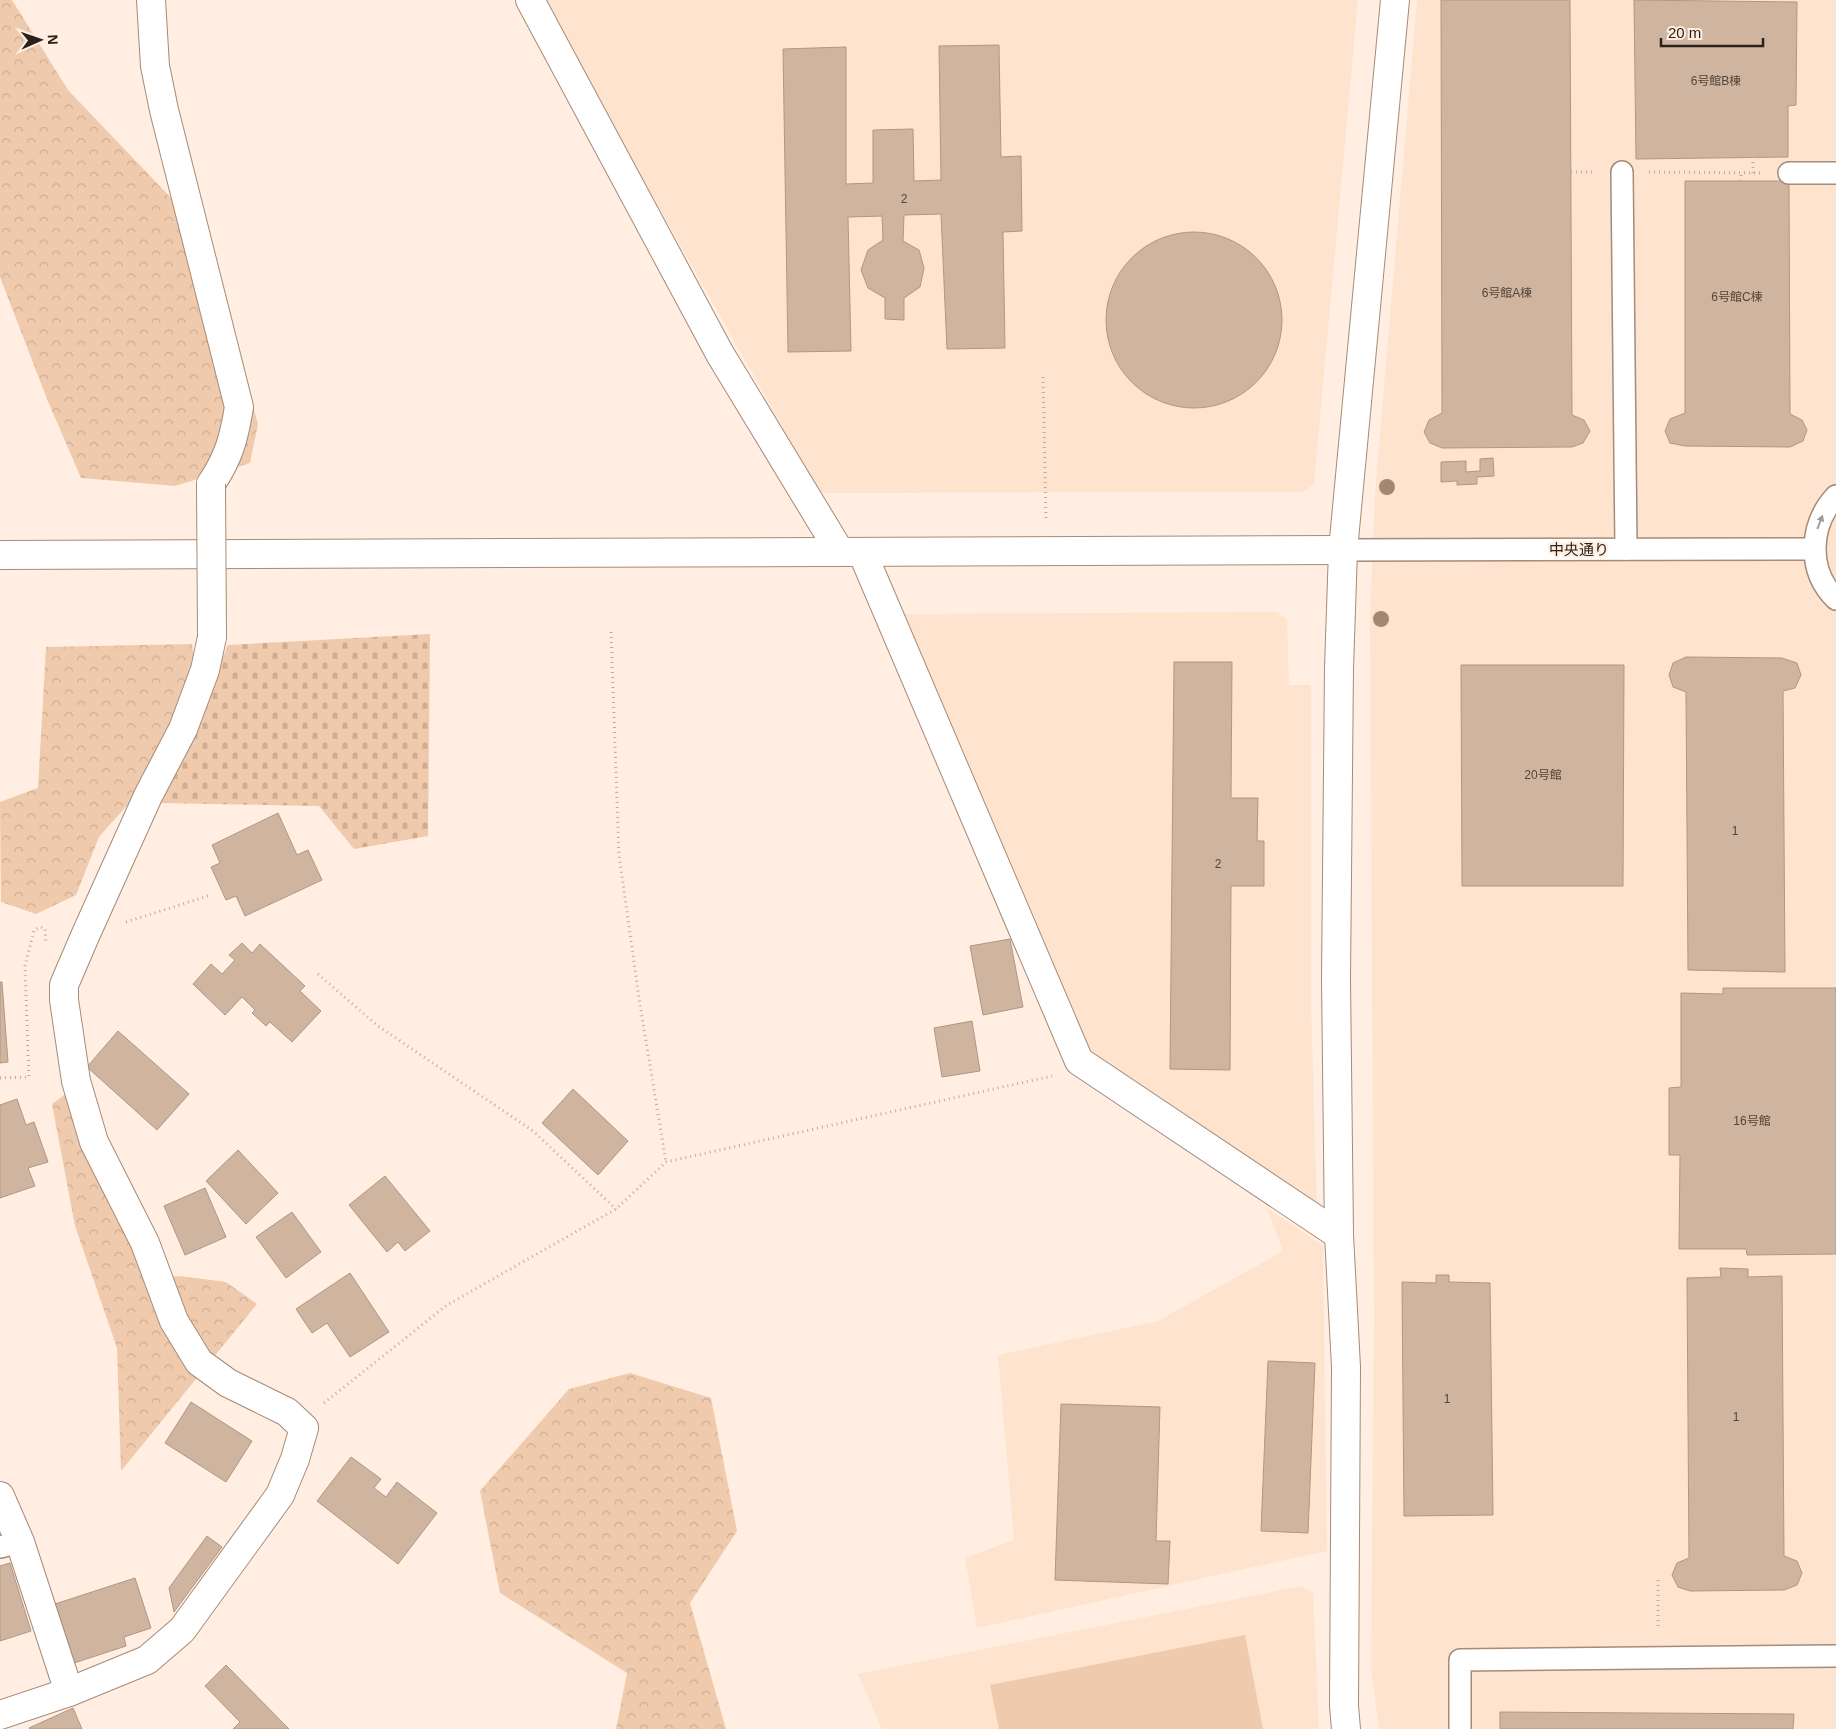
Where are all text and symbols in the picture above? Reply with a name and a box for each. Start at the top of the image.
north arrow [15,15,65,65]
scale bar [1661,15,1764,47]
text: 20 m [1668,24,1701,41]
text: N [45,34,61,45]
house number: 6号館B棟 [1691,74,1741,88]
house number: 2 [901,192,908,206]
house number: 6号館A棟 [1482,286,1532,300]
house number: 6号館C棟 [1711,290,1763,304]
one-way arrow [1816,514,1824,529]
street label: 中央通り [1549,541,1609,558]
house number: 20号館 [1524,768,1562,782]
house number: 1 [1732,824,1739,838]
house number: 2 [1215,857,1222,871]
house number: 16号館 [1733,1114,1771,1128]
house number: 1 [1444,1392,1451,1406]
house number: 1 [1733,1410,1740,1424]

